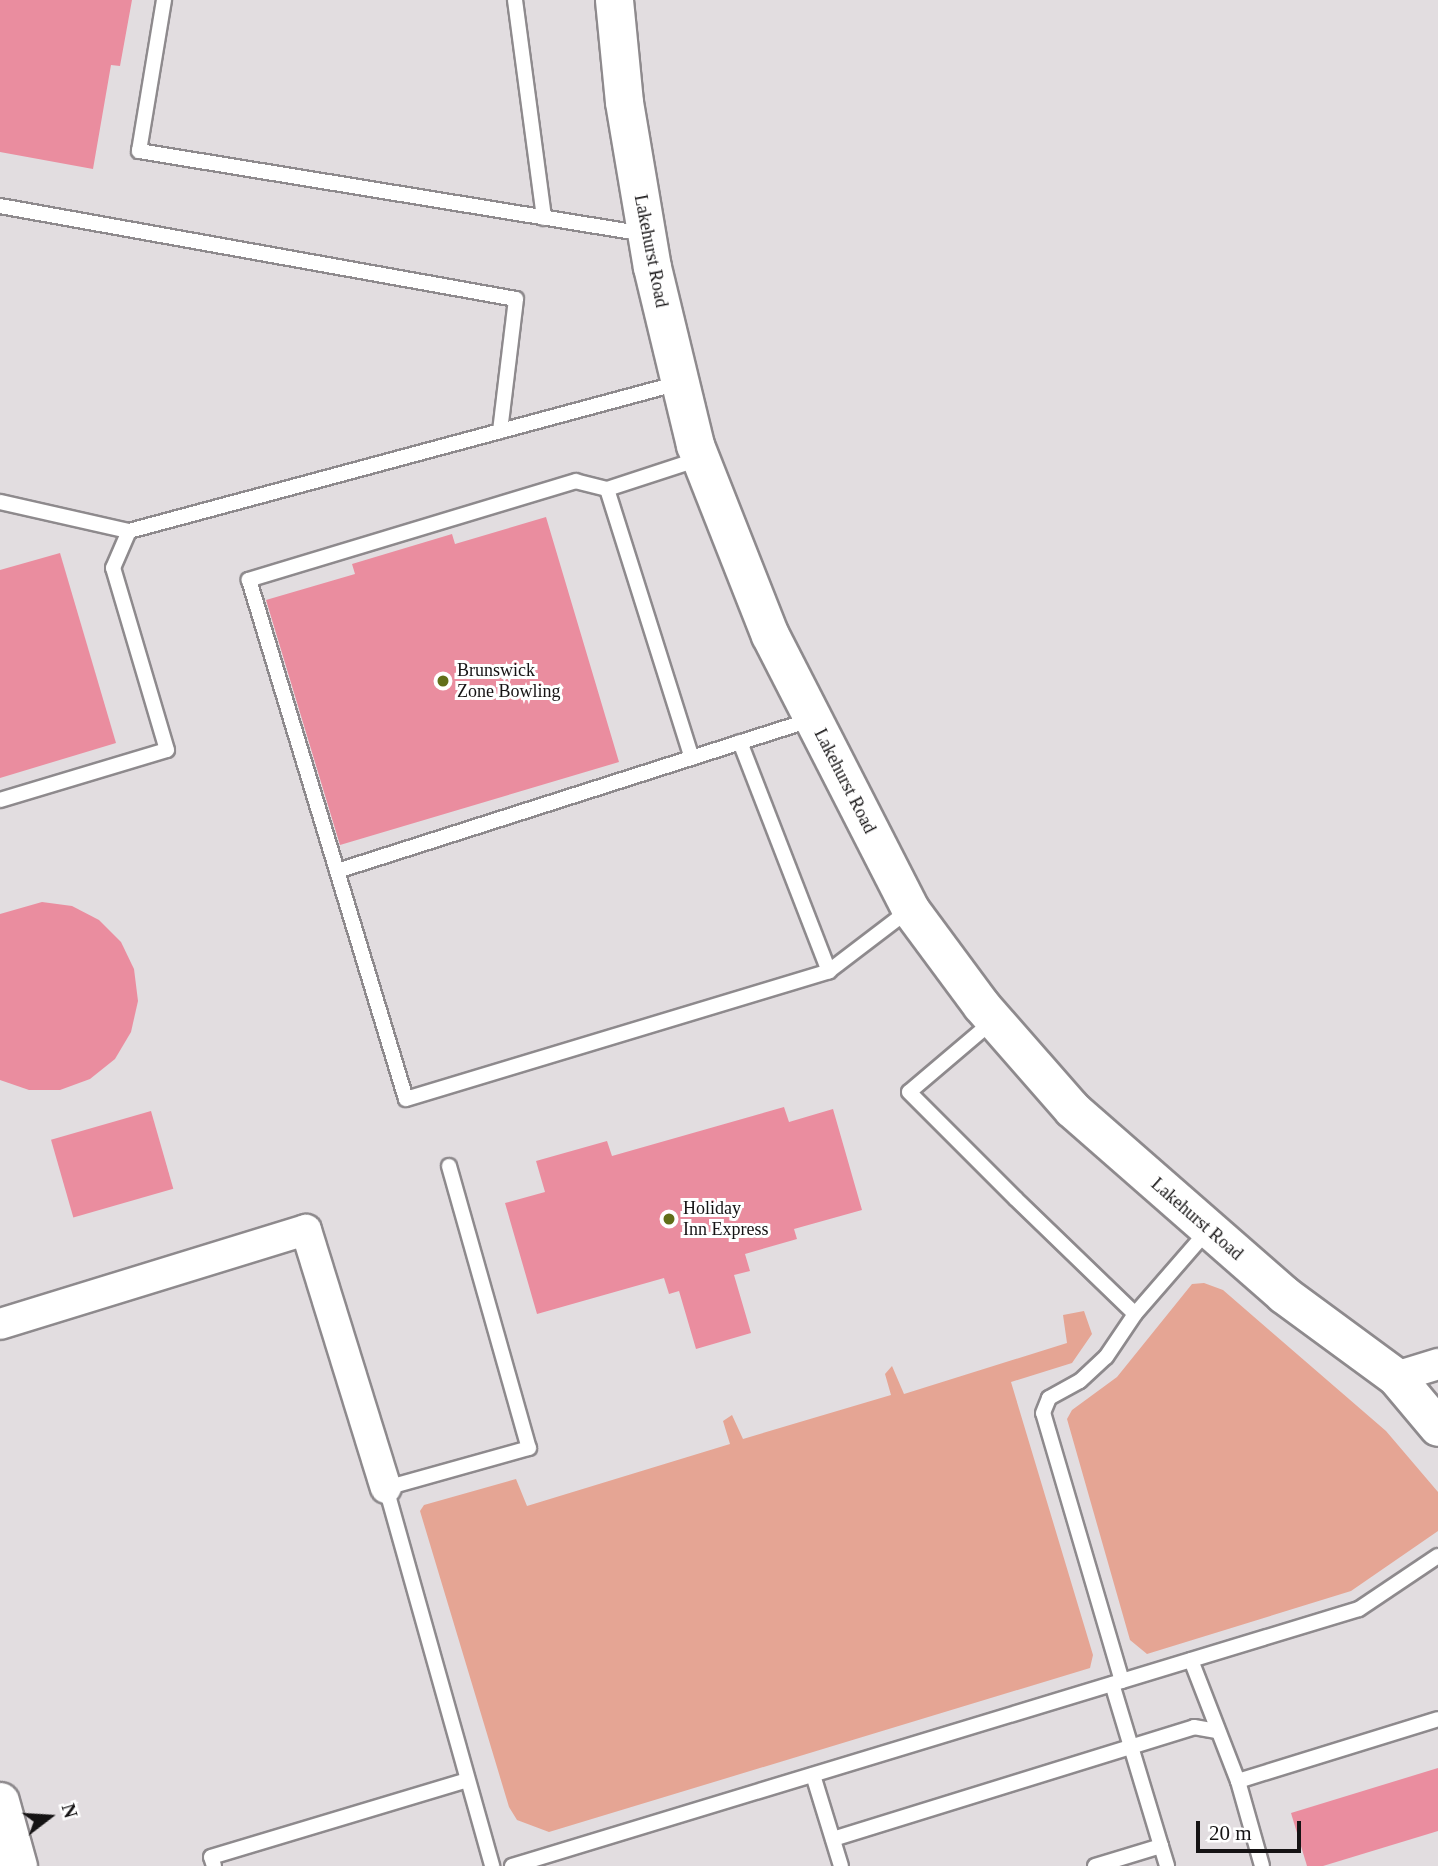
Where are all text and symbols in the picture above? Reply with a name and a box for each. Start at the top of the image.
street label: Lakehurst Road [629,193,673,309]
place label: Brunswick Zone Bowling [457,660,560,702]
marker: Brunswick Zone Bowling [435,673,451,689]
street label: Lakehurst Road [809,725,881,837]
street label: Lakehurst Road [1147,1173,1247,1265]
place label: Holiday Inn Express [683,1198,768,1240]
marker: Holiday Inn Express [661,1211,677,1227]
north arrow [14,1782,84,1852]
text: N [58,1801,82,1820]
scale bar [1200,1806,1305,1850]
text: 20 m [1209,1821,1252,1845]

